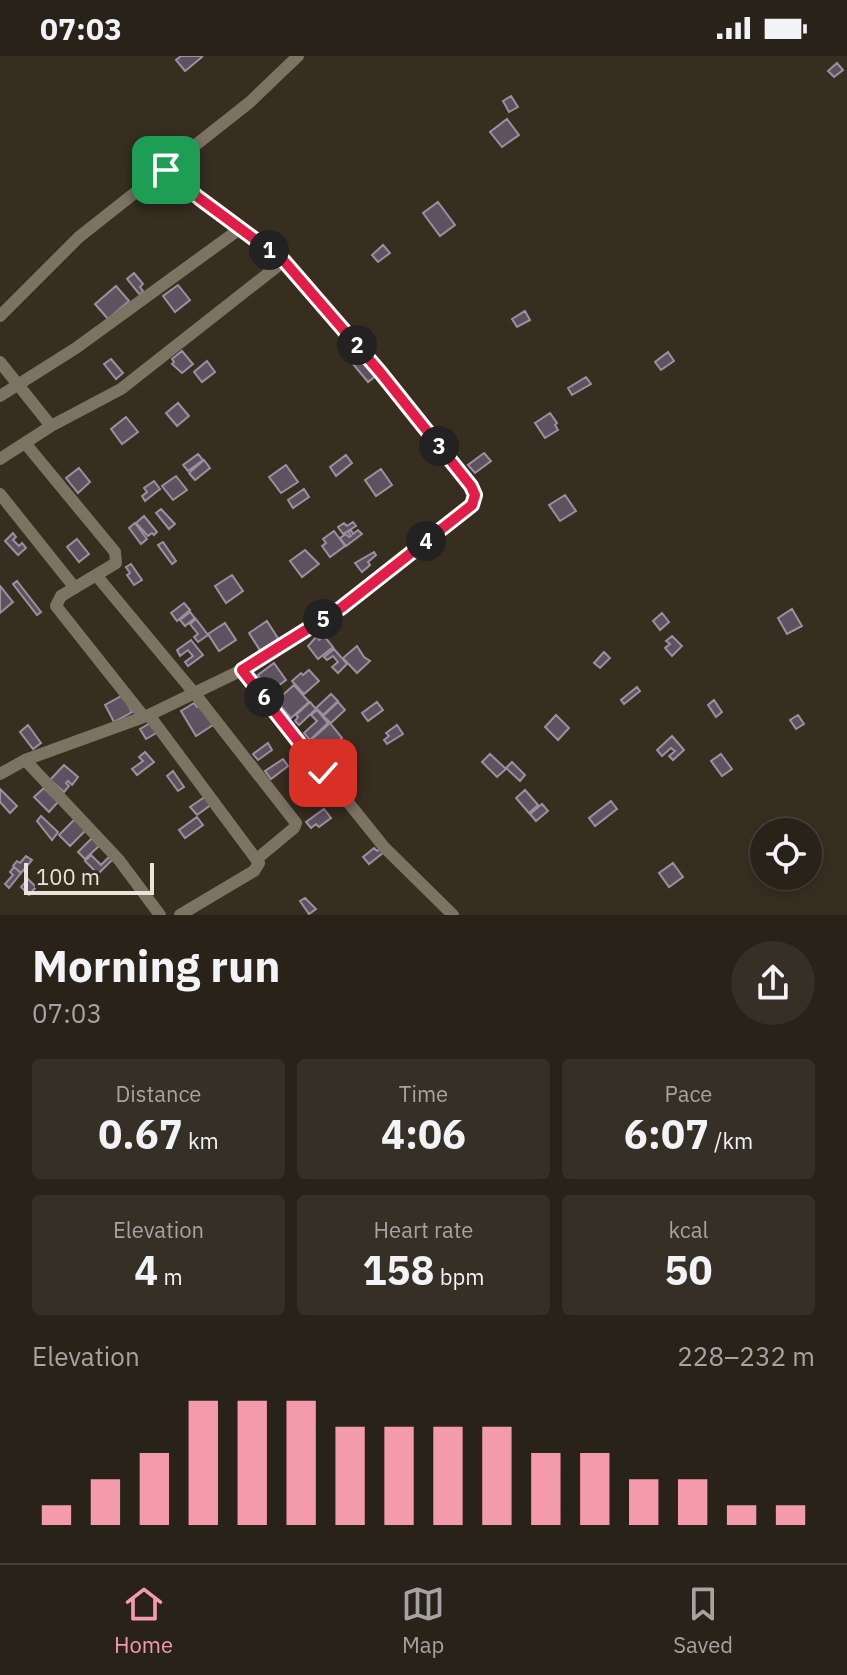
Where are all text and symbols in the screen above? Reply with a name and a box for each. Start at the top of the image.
text: 07:03 [40,9,122,48]
pin [132,136,200,204]
icon: arrive [144,148,188,192]
pin: 1 [249,230,289,270]
text: 1 [262,235,276,264]
pin: 2 [337,325,377,365]
text: 2 [350,330,364,359]
pin: 3 [419,426,459,466]
text: 3 [432,431,446,460]
pin: 4 [406,521,446,561]
text: 4 [419,526,433,555]
pin: 5 [303,599,343,639]
text: 5 [316,604,330,633]
pin: 6 [244,677,284,717]
text: 6 [257,682,271,711]
pin [289,739,357,807]
icon: check [301,751,345,795]
map controls [750,818,822,890]
button: locate [750,818,822,890]
scale bar [24,859,154,895]
text: 100 m [36,862,100,891]
text: Morning run [32,937,281,994]
button: share [731,941,815,1025]
text: 07:03 [32,996,102,1030]
text: Distance [116,1079,201,1108]
text: Time [399,1079,448,1108]
text: Pace [665,1079,712,1108]
text: 0.67 [98,1108,183,1160]
text: 4:06 [381,1108,466,1160]
text: 6:07 [624,1108,709,1160]
text: km [183,1126,219,1155]
text: /km [709,1126,753,1155]
text: Elevation [113,1215,204,1244]
text: Heart rate [374,1215,473,1244]
text: kcal [668,1215,709,1244]
text: 4 [134,1244,158,1296]
text: 158 [363,1244,435,1296]
text: 50 [665,1244,713,1296]
text: m [158,1262,183,1291]
text: bpm [435,1262,484,1291]
text: Elevation [32,1339,140,1373]
text: 228–232 m [677,1339,815,1373]
tab: Home [114,1582,173,1659]
tab: Map [401,1582,445,1659]
tab: Saved [673,1582,733,1659]

